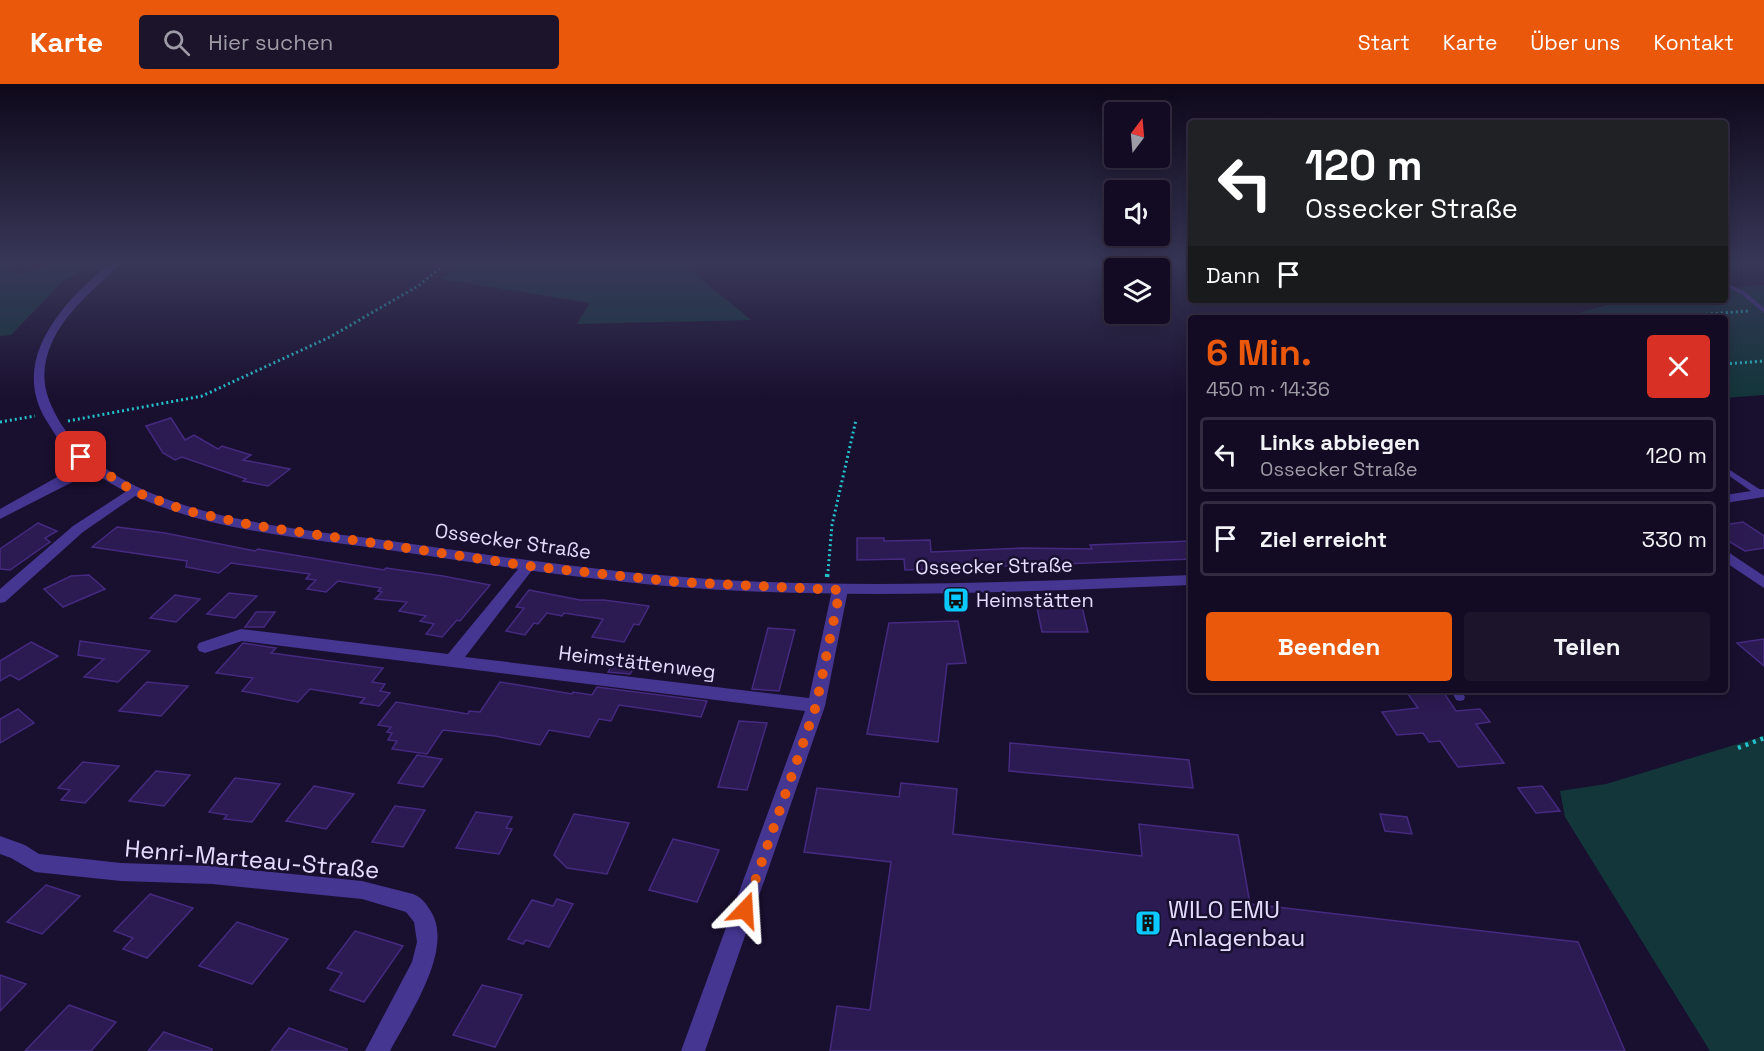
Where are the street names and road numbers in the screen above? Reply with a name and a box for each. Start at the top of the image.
street label: Ossecker Straße [433,517,593,565]
street label: Ossecker Straße [915,552,1073,580]
street label: Heimstättenweg [557,639,717,685]
street label: Henri-Marteau-Straße [123,832,381,886]

